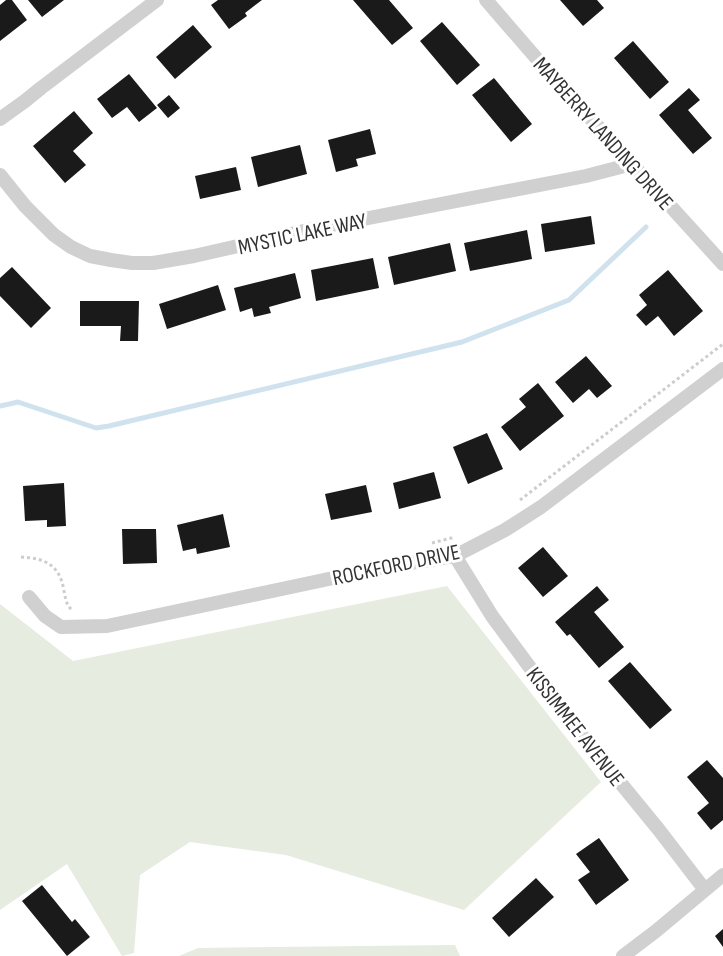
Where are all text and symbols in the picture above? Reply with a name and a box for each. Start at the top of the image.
street label: MAYBERRY LANDING DRIVE [527,52,679,216]
street label: MYSTIC LAKE WAY [236,208,369,261]
street label: ROCKFORD DRIVE [330,539,462,592]
street label: KISSIMMEE AVENUE [520,662,630,792]

